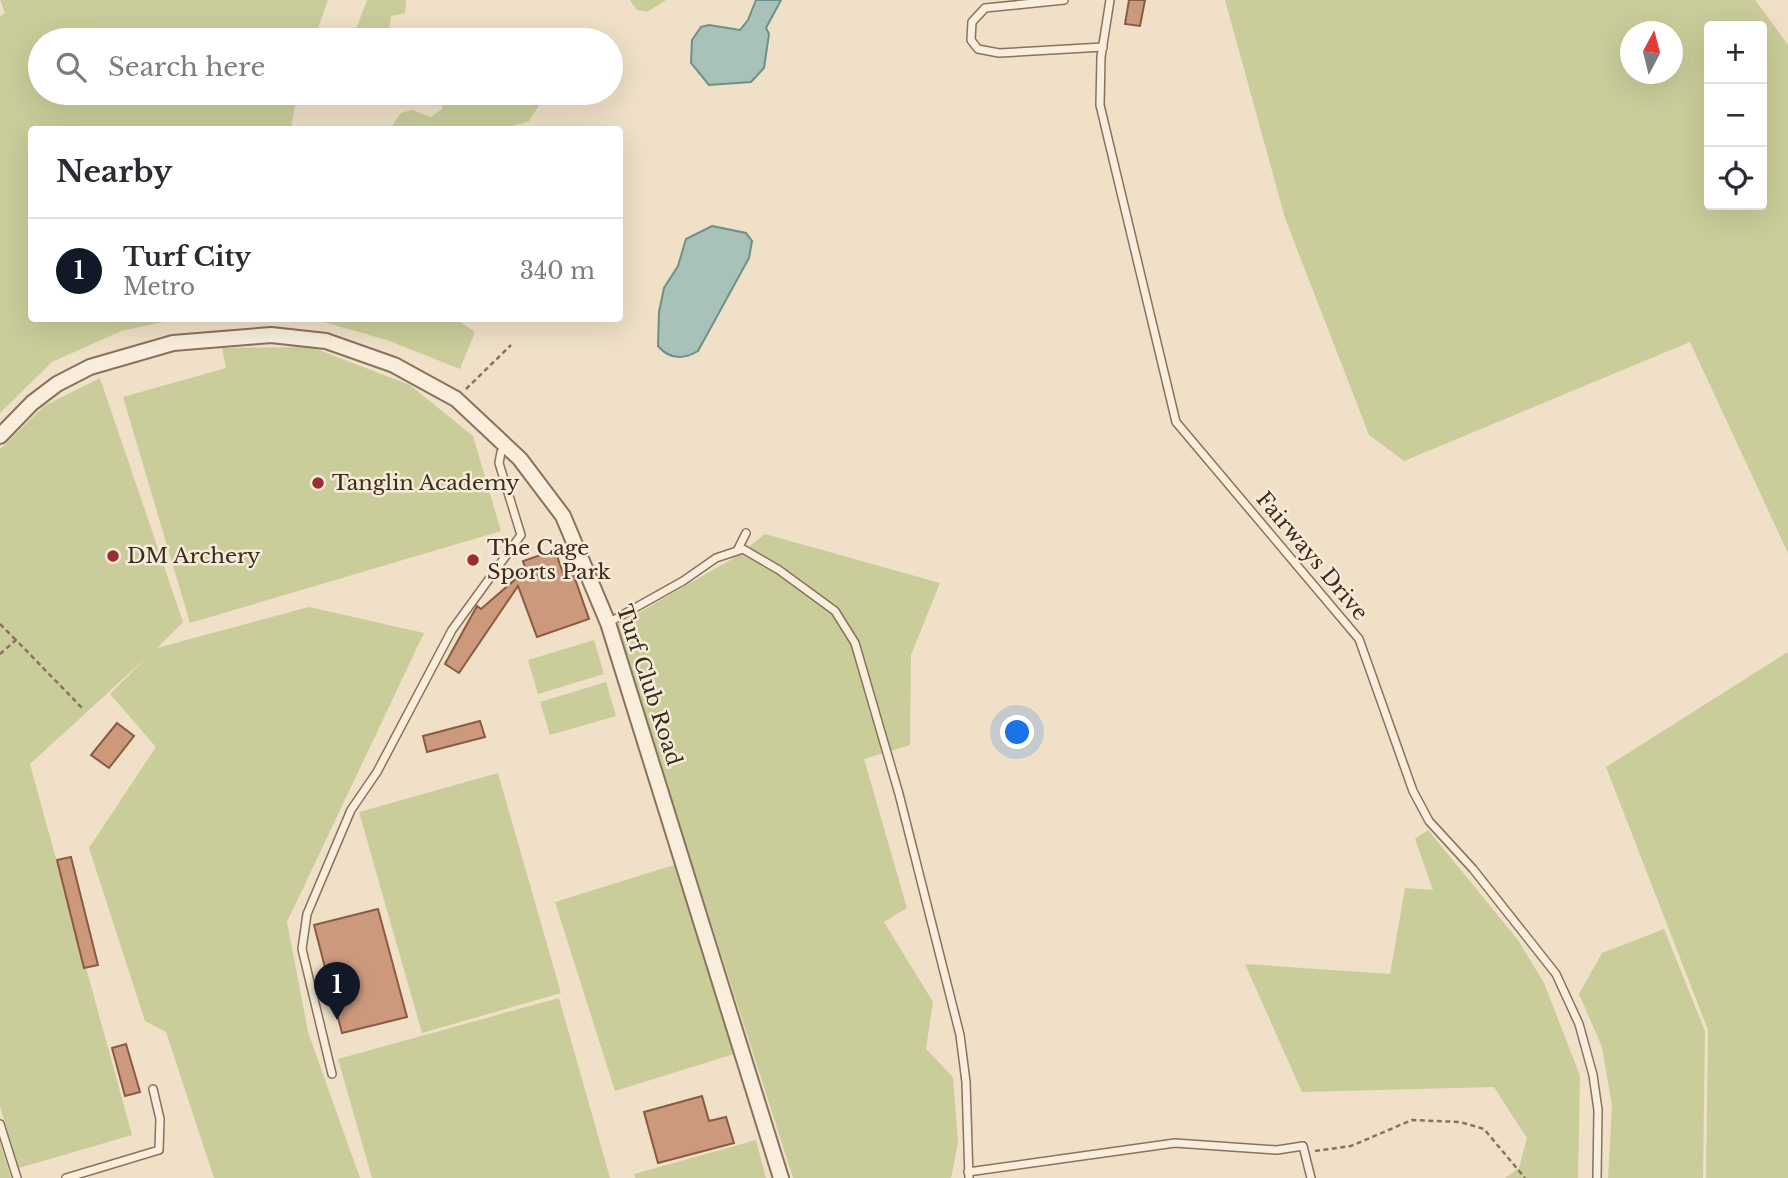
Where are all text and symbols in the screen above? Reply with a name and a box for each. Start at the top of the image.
north arrow [1620,21,1683,84]
map controls [1704,21,1767,210]
button: + [1704,21,1767,84]
search box [28,28,623,105]
icon: search [52,48,90,86]
text: Search here [108,51,265,83]
button: − [1704,84,1767,147]
button: locate [1704,147,1767,210]
text: Nearby [56,153,172,190]
text: Turf City [123,241,251,273]
text: 1 [74,257,84,285]
text: 340 m [520,257,595,285]
text: Metro [123,273,195,301]
place label: Tanglin Academy [332,470,520,496]
marker: Tanglin Academy [310,475,326,491]
street label: Fairways Drive [1251,486,1373,626]
place label: The Cage Sports Park [487,535,611,585]
place label: DM Archery [127,543,261,569]
marker: DM Archery [105,548,121,564]
marker: The Cage Sports Park [465,552,481,568]
street label: Turf Club Road [611,601,687,769]
your location [1000,715,1034,749]
pin: 1 [314,962,360,1020]

